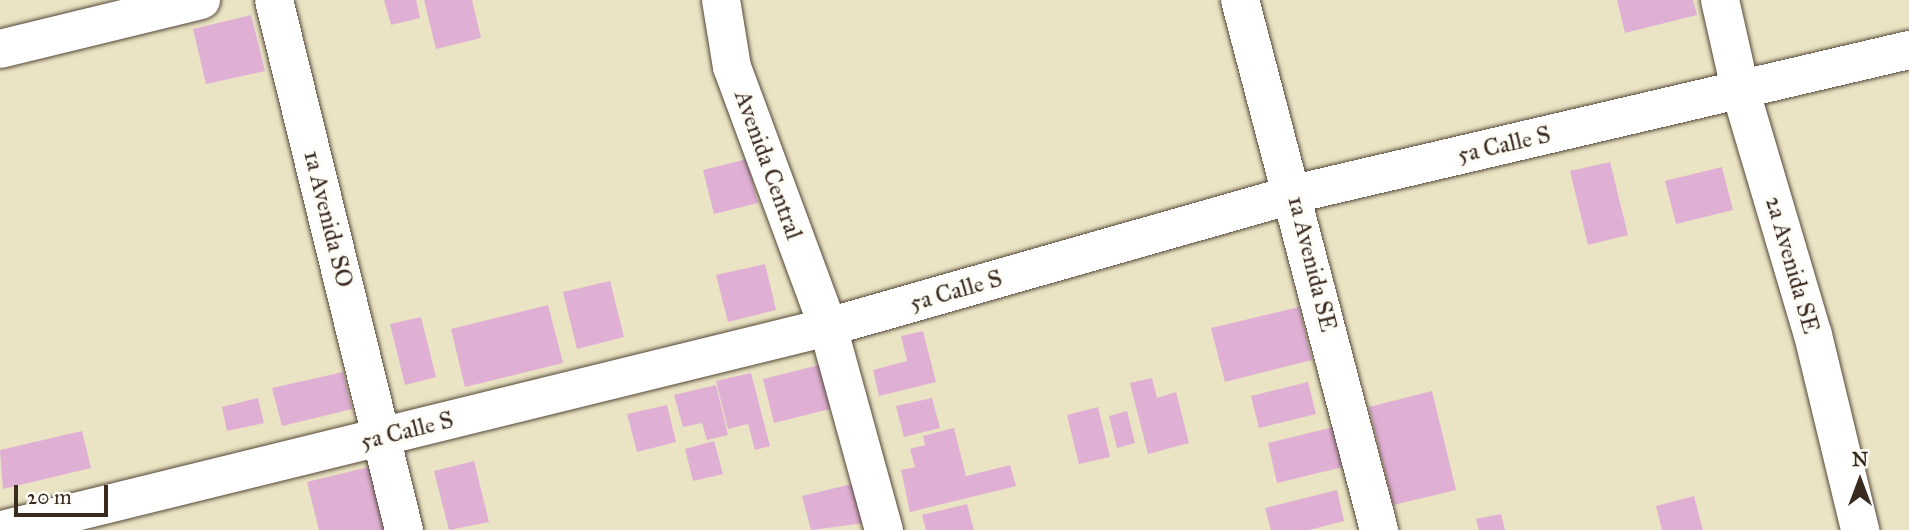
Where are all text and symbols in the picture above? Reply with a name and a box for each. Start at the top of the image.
street label: Avenida Central [728,86,808,244]
street label: 5a Calle S [1455,120,1553,170]
street label: 1a Avenida SO [297,148,359,290]
street label: 1a Avenida SE [1281,193,1343,335]
street label: 2a Avenida SE [1759,193,1825,337]
street label: 5a Calle S [906,264,1006,318]
street label: 5a Calle S [358,406,456,456]
north arrow [1825,446,1895,516]
text: N [1852,448,1868,471]
scale bar [18,470,112,514]
text: 20 m [27,484,72,510]

